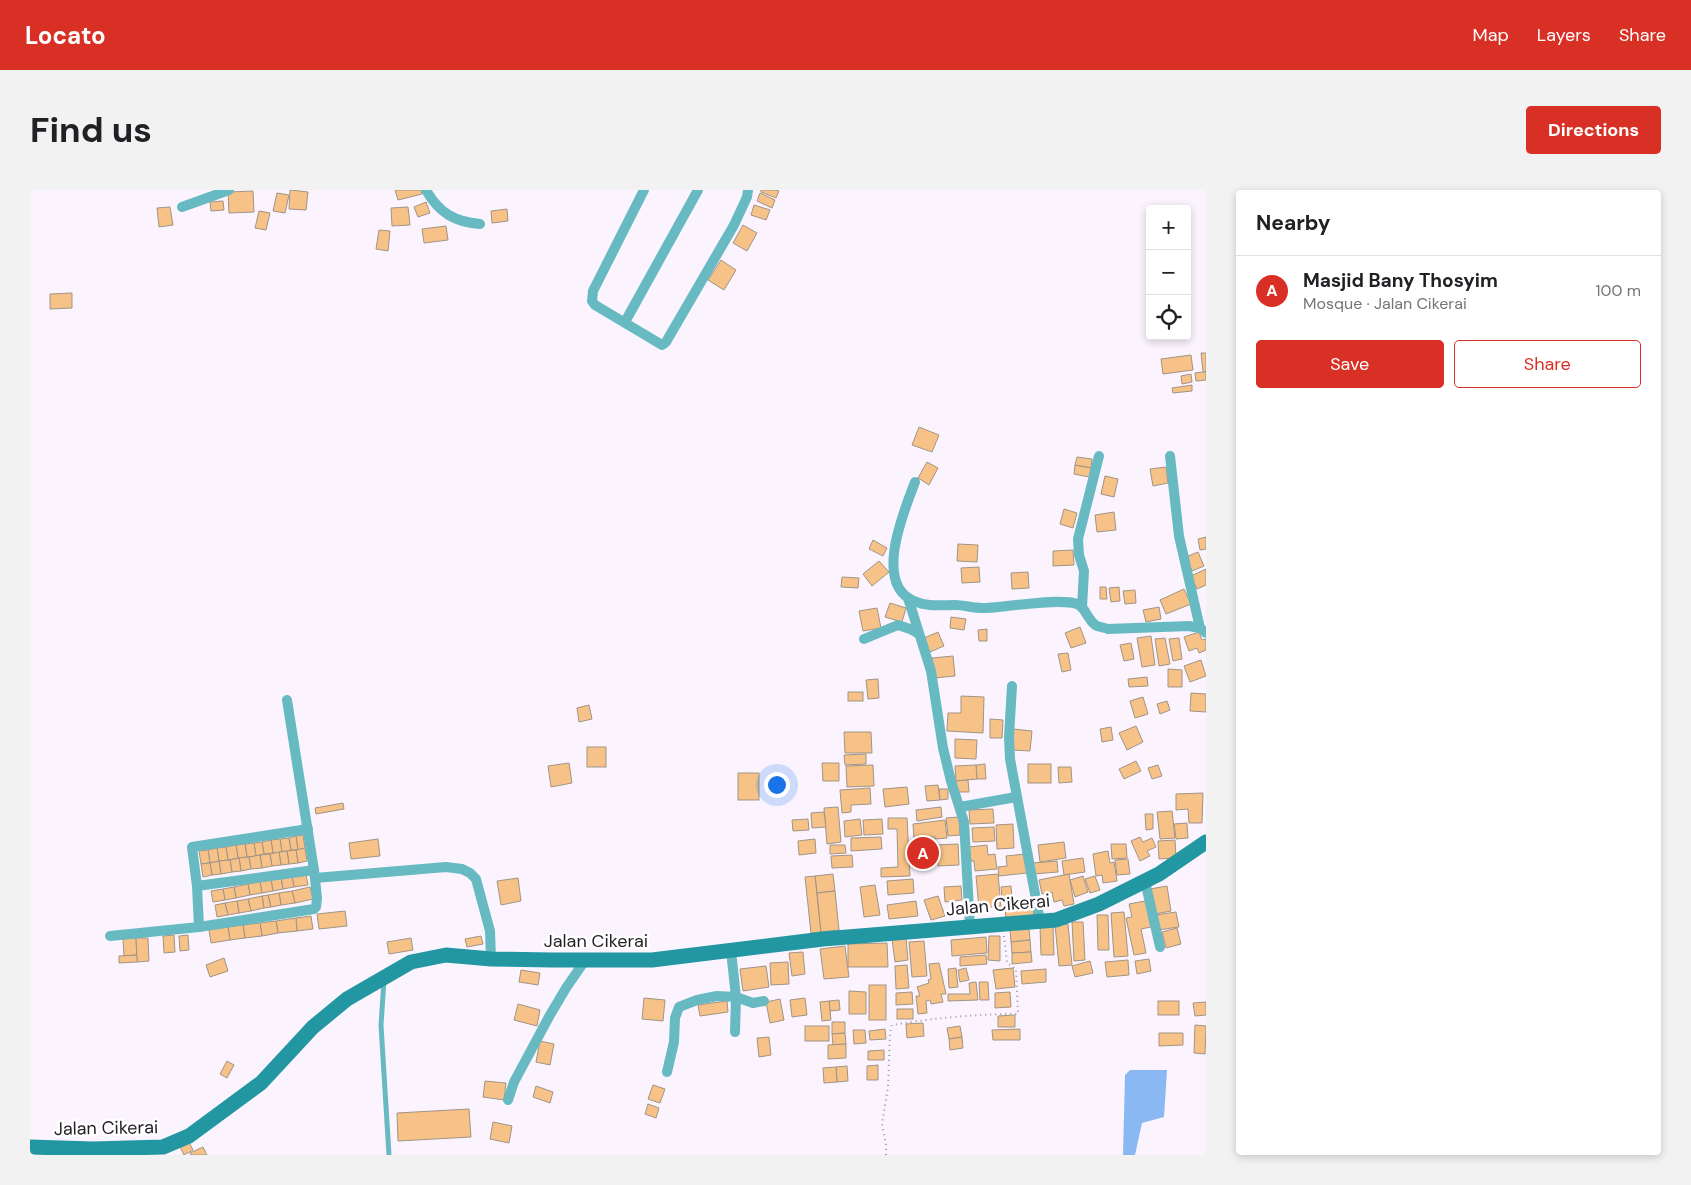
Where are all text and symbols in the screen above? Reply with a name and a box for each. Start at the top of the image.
text: Locato [25,20,106,51]
text: Map [1473,23,1509,47]
text: Layers [1537,23,1591,47]
text: Share [1619,23,1666,47]
button: Directions [1526,106,1661,154]
text: Find us [30,107,152,153]
map controls [1146,205,1191,340]
button: + [1146,205,1191,250]
text: Nearby [1256,209,1330,237]
button: − [1146,250,1191,295]
text: Masjid Bany Thosyim [1303,268,1498,293]
text: A [1266,280,1278,301]
text: 100 m [1596,280,1641,301]
text: Mosque · Jalan Cikerai [1303,293,1467,314]
button: locate [1146,295,1191,340]
button: Save [1256,340,1444,388]
button: Share [1454,340,1641,388]
your location [764,772,790,798]
pin: A [907,834,939,872]
street label: Jalan Cikerai [945,888,1051,922]
street label: Jalan Cikerai [544,929,648,953]
street label: Jalan Cikerai [54,1115,158,1141]

